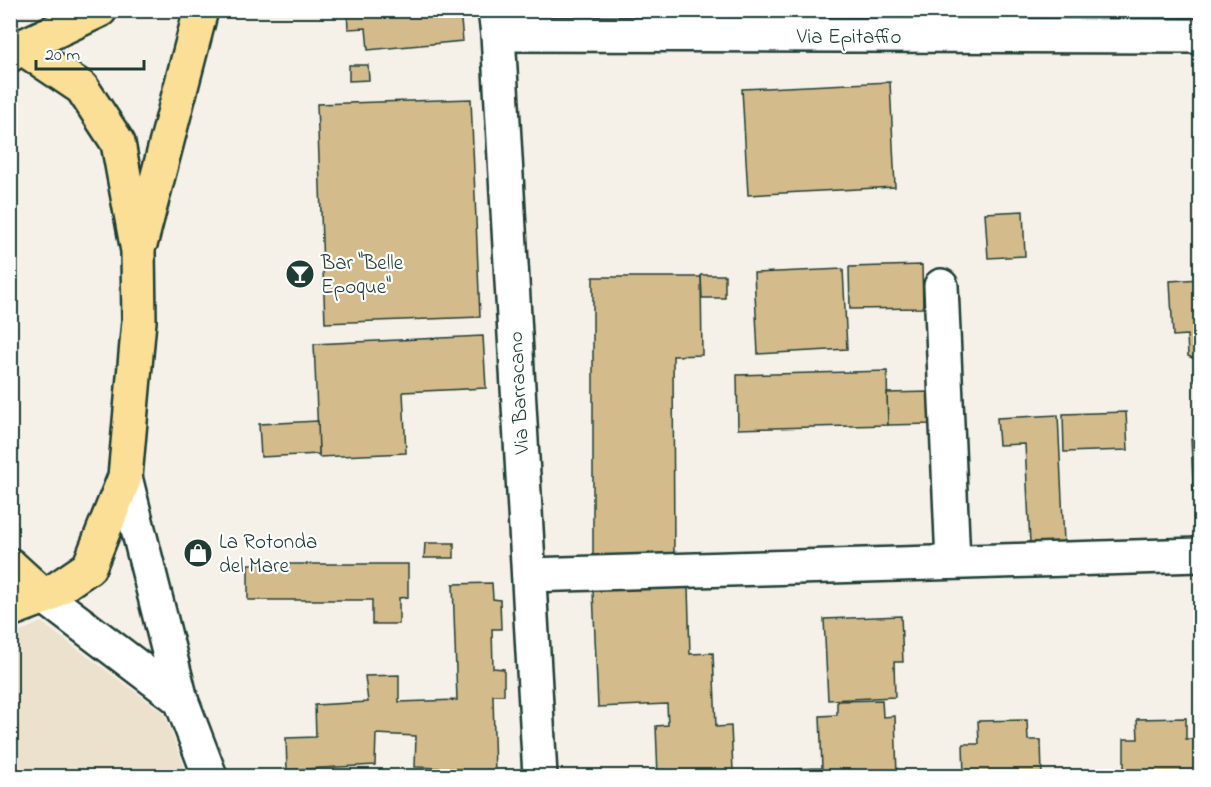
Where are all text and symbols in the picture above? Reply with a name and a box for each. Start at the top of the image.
street label: Via Epitaffio [796,23,901,53]
scale bar [36,33,144,71]
text: 20 m [45,43,80,69]
place label: Bar "Belle Epoque" [320,249,404,303]
bar icon: Bar "Belle Epoque" [284,258,316,290]
street label: Via Barracano [502,331,538,456]
place label: La Rotonda del Mare [219,528,317,582]
shop icon: La Rotonda del Mare [182,537,214,569]

